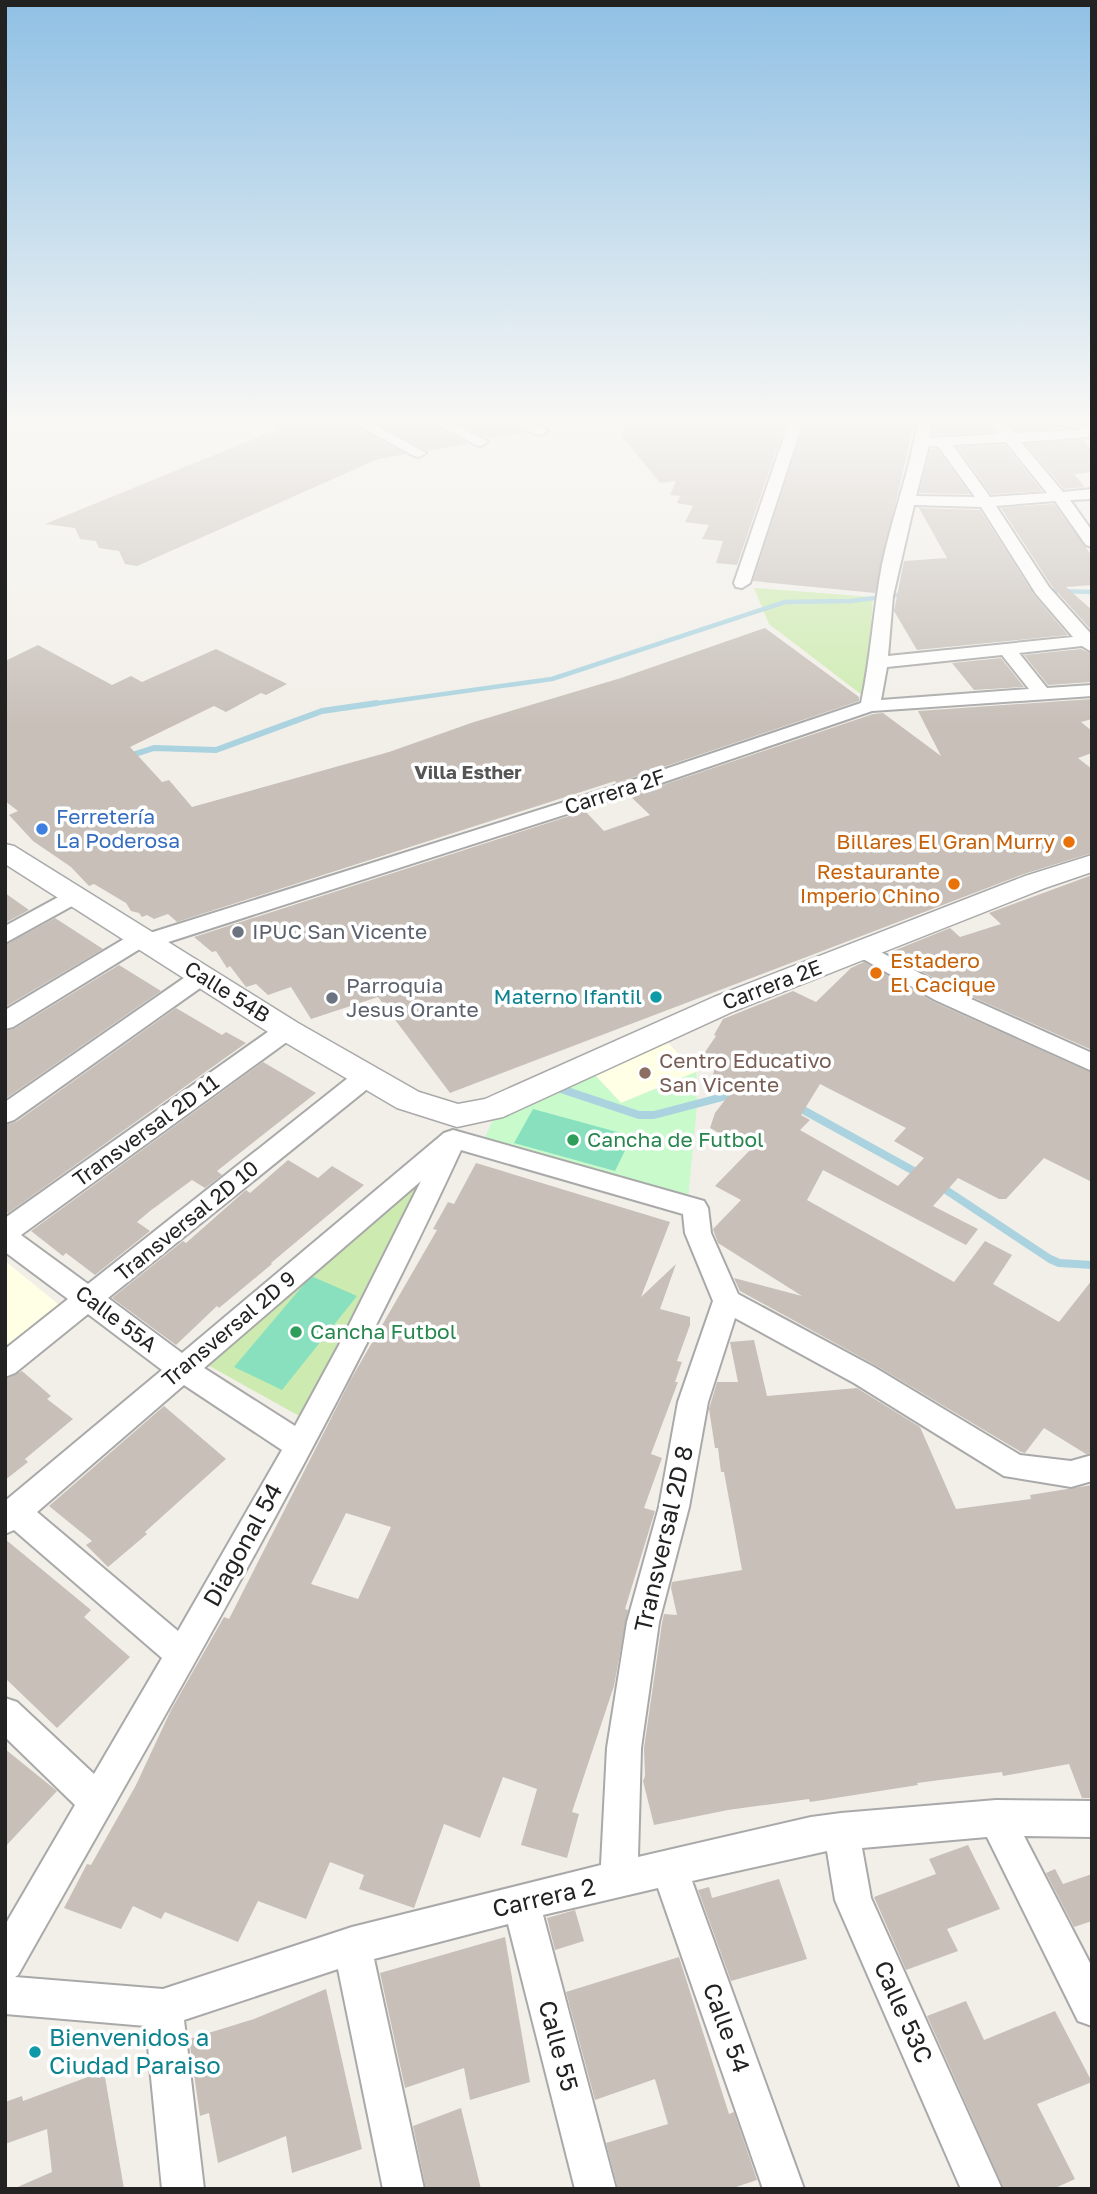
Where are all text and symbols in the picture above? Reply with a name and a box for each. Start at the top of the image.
district label: Villa Esther [414,760,522,783]
street label: Carrera 2F [561,763,668,820]
place label: Ferretería La Poderosa [56,803,180,853]
marker: Ferretería La Poderosa [34,821,50,837]
place label: Billares El Gran Murry [836,828,1055,854]
marker: Billares El Gran Murry [1061,834,1077,850]
place label: Restaurante Imperio Chino [800,858,940,908]
marker: Restaurante Imperio Chino [946,876,962,892]
place label: IPUC San Vicente [252,918,427,944]
marker: IPUC San Vicente [230,924,246,940]
place label: Estadero El Cacique [890,947,996,997]
street label: Carrera 2E [718,953,825,1015]
street label: Calle 54B [180,955,275,1028]
marker: Estadero El Cacique [868,965,884,981]
place label: Parroquia Jesus Orante [346,972,479,1022]
place label: Materno Ifantil [494,983,642,1009]
marker: Materno Ifantil [648,989,664,1005]
marker: Parroquia Jesus Orante [324,990,340,1006]
place label: Centro Educativo San Vicente [659,1047,832,1097]
marker: Centro Educativo San Vicente [637,1065,653,1081]
street label: Transversal 2D 11 [67,1068,224,1192]
place label: Cancha de Futbol [587,1126,764,1152]
marker: Cancha de Futbol [565,1132,581,1148]
street label: Transversal 2D 10 [109,1154,263,1286]
street label: Transversal 2D 9 [156,1265,300,1392]
street label: Calle 55A [71,1279,162,1357]
place label: Cancha Futbol [310,1318,456,1344]
marker: Cancha Futbol [288,1324,304,1340]
street label: Transversal 2D 8 [627,1443,698,1635]
street label: Diagonal 54 [196,1478,287,1611]
street label: Carrera 2 [489,1871,598,1922]
street label: Calle 53C [869,1956,940,2067]
street label: Calle 54 [698,1979,757,2076]
street label: Calle 55 [533,1997,585,2094]
place label: Bienvenidos a Ciudad Paraiso [49,2022,221,2079]
marker: Bienvenidos a Ciudad Paraiso [27,2044,43,2060]

